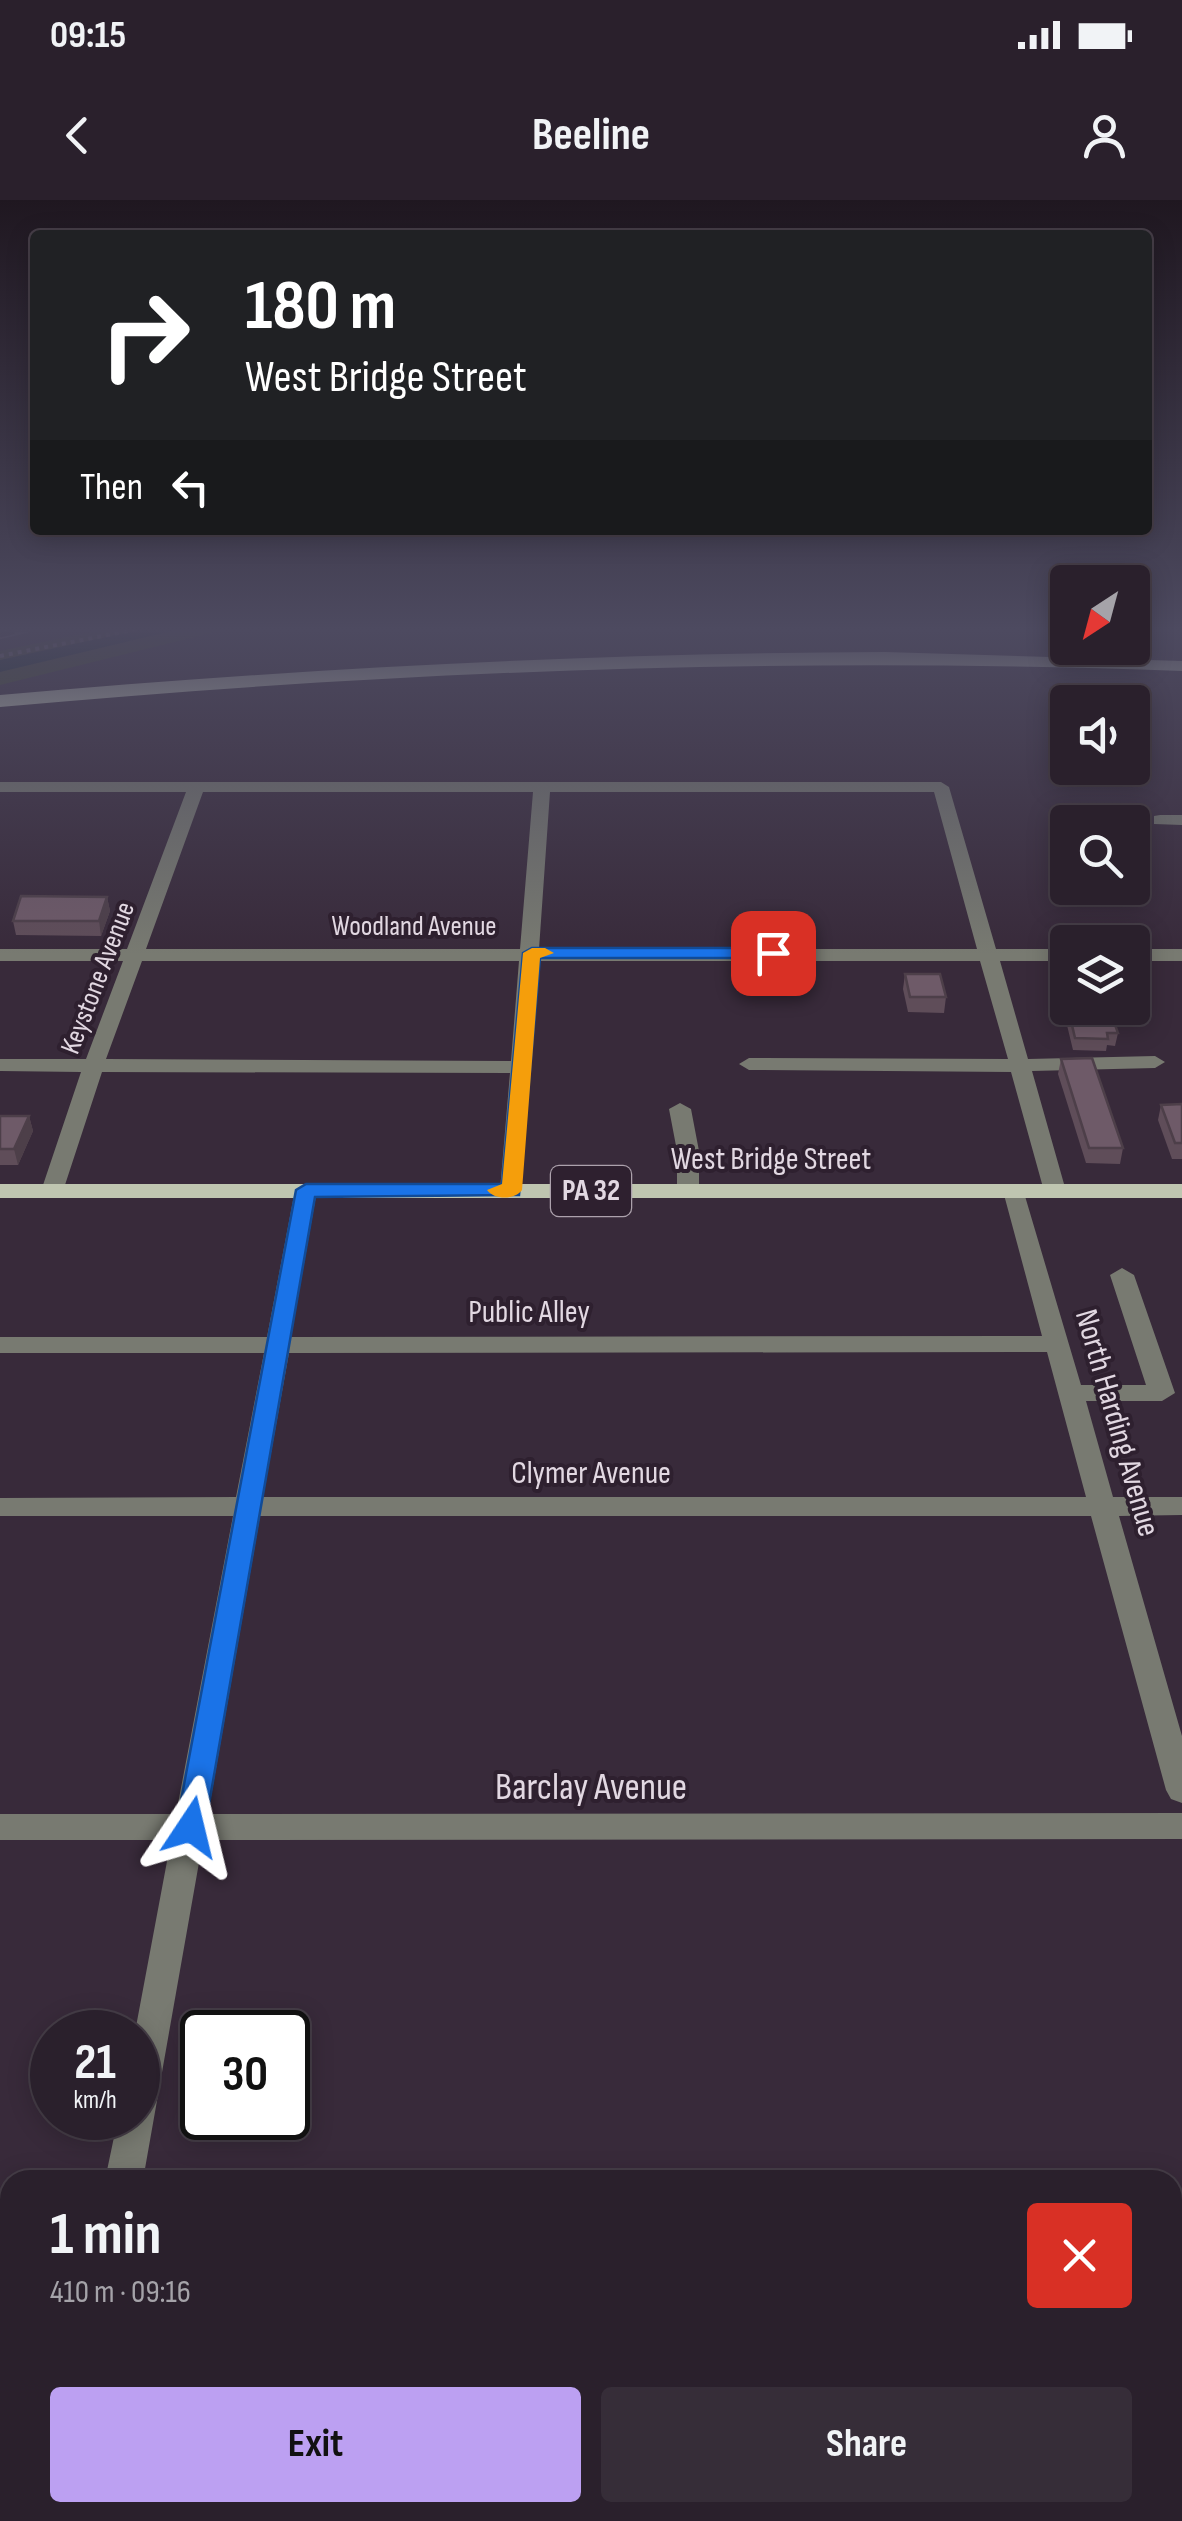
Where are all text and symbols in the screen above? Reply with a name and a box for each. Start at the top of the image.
text: 09:15 [50,13,126,58]
icon: back [50,108,105,163]
text: Beeline [532,108,650,163]
icon: person [1077,108,1132,163]
text: 180 m [245,265,396,349]
icon: right [80,270,210,400]
text: West Bridge Street [245,350,527,405]
icon: left [163,460,218,515]
text: Then [80,465,143,510]
north arrow [1050,565,1150,665]
map controls [1050,565,1150,1025]
button: sound [1050,685,1150,785]
button: search [1050,805,1150,905]
street label: Keystone Avenue [54,897,142,1059]
street label: Woodland Avenue [331,910,497,943]
pin [731,911,816,996]
button: layers [1050,925,1150,1025]
icon: arrive [746,926,801,981]
street label: West Bridge Street [671,1140,871,1179]
road number: PA 32 [551,1166,631,1216]
street label: Public Alley [468,1293,590,1332]
street label: North Harding Avenue [1066,1305,1168,1541]
street label: Clymer Avenue [511,1454,671,1493]
street label: Barclay Avenue [495,1765,687,1810]
position arrow [139,1775,243,1879]
speed limit sign: 30 [180,2010,310,2140]
text: 21 [74,2033,116,2093]
text: km/h [73,2085,117,2116]
text: 1 min [50,2199,162,2271]
button: close [1027,2203,1132,2308]
text: 410 m · 09:16 [50,2273,191,2312]
button: Exit [50,2387,581,2502]
button: Share [601,2387,1132,2502]

